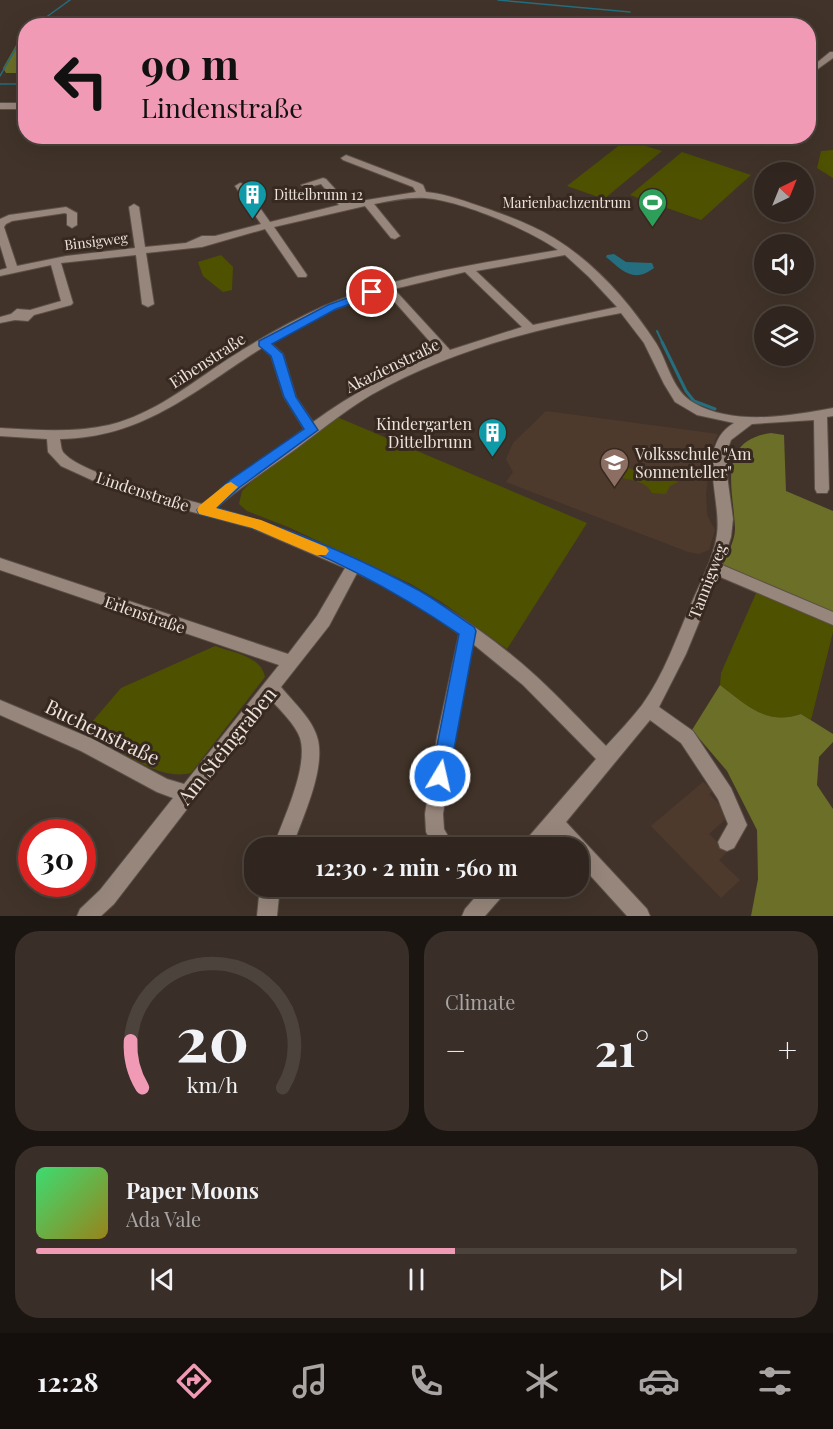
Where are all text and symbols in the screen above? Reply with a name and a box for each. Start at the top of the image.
text: 90 m [141,35,239,91]
icon: left [42,42,120,120]
text: Lindenstraße [141,89,303,125]
north arrow [754,162,814,222]
map controls [754,162,814,366]
building icon: Dittelbrunn 12 [237,178,269,220]
place label: Dittelbrunn 12 [274,185,363,204]
sports icon: Marienbachzentrum [636,186,668,228]
place label: Marienbachzentrum [502,193,632,212]
street label: Binsigweg [63,228,129,254]
button: sound [754,234,814,294]
pin [346,266,397,317]
icon: arrive [355,275,388,308]
button: layers [754,306,814,366]
street label: Eibenstraße [165,328,249,392]
street label: Akazienstraße [341,333,442,397]
place label: Kindergarten Dittelbrunn [376,413,472,452]
building icon: Kindergarten Dittelbrunn [477,416,509,458]
place label: Volksschule "Am Sonnenteller" [634,443,751,482]
school or university icon: Volksschule "Am Sonnenteller" [598,446,630,488]
street label: Lindenstraße [94,466,192,516]
street label: Tannigweg [683,540,731,621]
street label: Erlenstraße [102,590,188,638]
street label: Am Steingraben [170,681,282,810]
street label: Buchenstraße [41,692,165,770]
position arrow [408,744,472,808]
speed limit sign: 30 [18,819,96,897]
text: 12:30 · 2 min · 560 m [315,852,518,882]
text: Climate [445,988,515,1015]
text: 20 [176,994,248,1078]
text: 21° [595,1018,649,1078]
text: − [445,1027,466,1071]
text: + [778,1027,797,1071]
text: km/h [186,1070,238,1098]
text: Paper Moons [126,1175,259,1205]
text: Ada Vale [126,1205,201,1232]
icon: previous [146,1263,179,1296]
icon: pause [400,1263,433,1296]
icon: next [654,1263,687,1296]
icon: directions [173,1360,215,1402]
icon: music [289,1360,331,1402]
icon: phone [405,1360,447,1402]
icon: climate [521,1360,563,1402]
icon: car [638,1360,680,1402]
icon: filters [754,1360,796,1402]
text: 12:28 [37,1363,99,1399]

